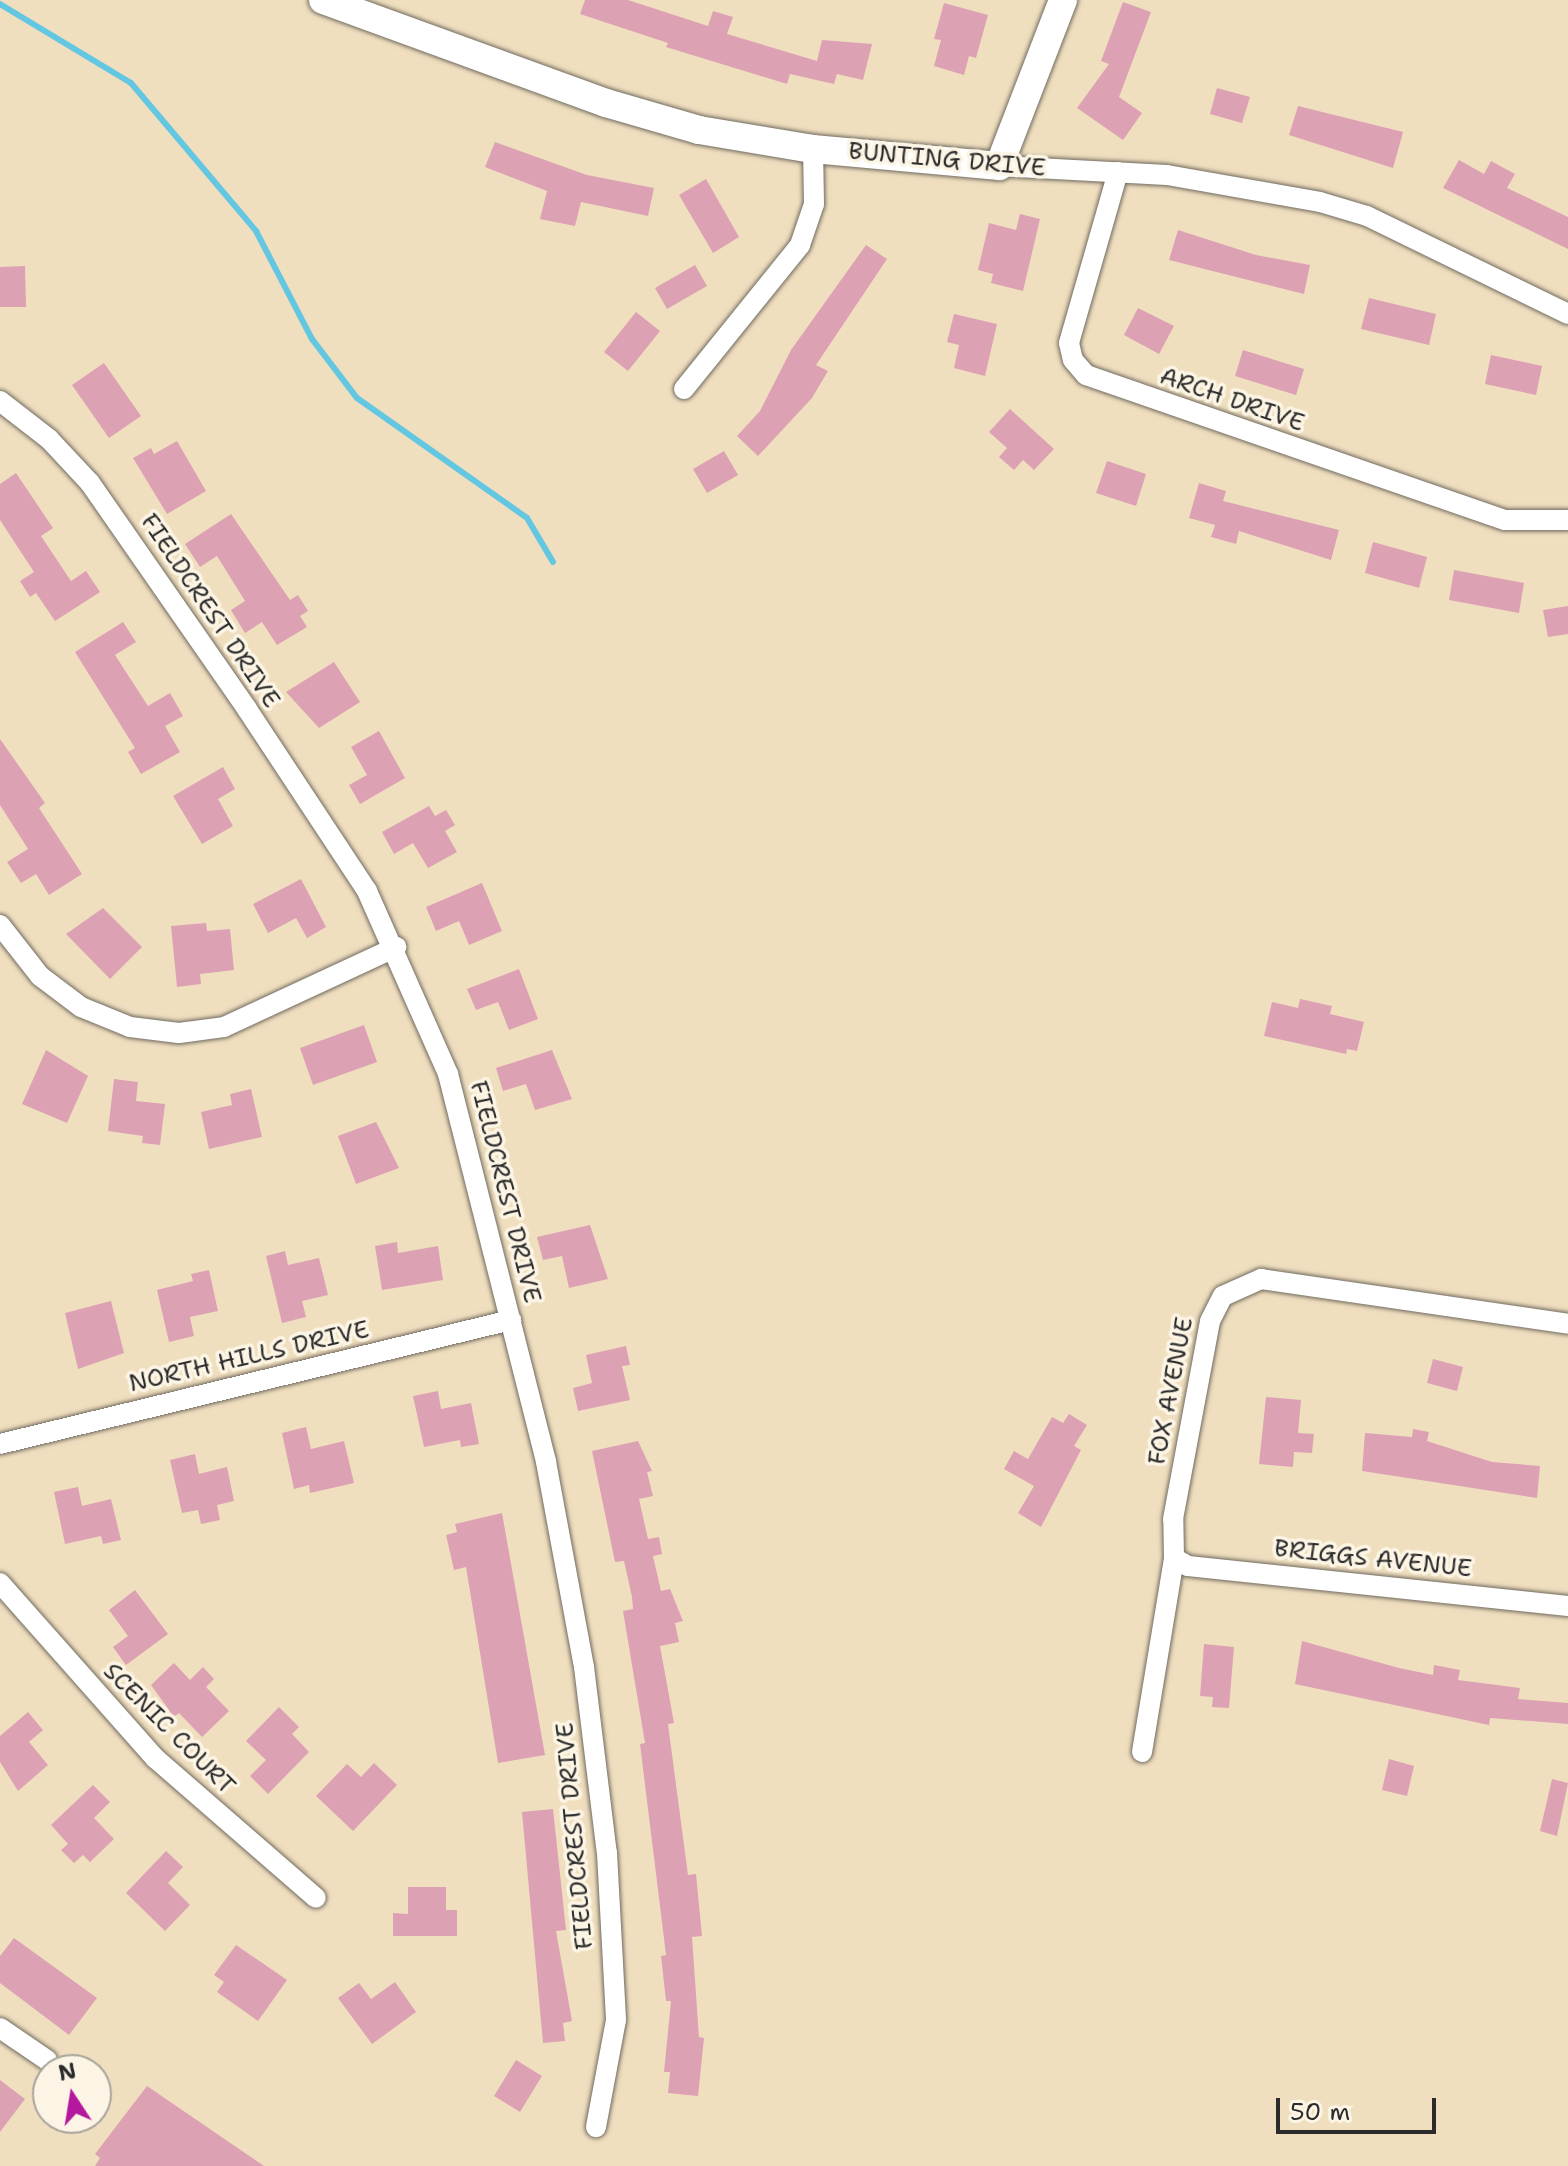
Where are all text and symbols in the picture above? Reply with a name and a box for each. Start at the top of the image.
street label: BUNTING DRIVE [847,137,1047,183]
street label: ARCH DRIVE [1156,362,1308,438]
street label: FIELDCREST DRIVE [134,509,286,713]
street label: FIELDCREST DRIVE [463,1078,547,1306]
street label: NORTH HILLS DRIVE [126,1315,372,1399]
street label: FOX AVENUE [1143,1315,1199,1467]
street label: BRIGGS AVENUE [1273,1534,1473,1584]
street label: SCENIC COURT [97,1657,241,1801]
street label: FIELDCREST DRIVE [551,1721,599,1951]
north arrow [32,2054,112,2134]
text: N [56,2056,79,2088]
scale bar [1280,2082,1440,2132]
text: 50 m [1290,2096,1350,2128]

